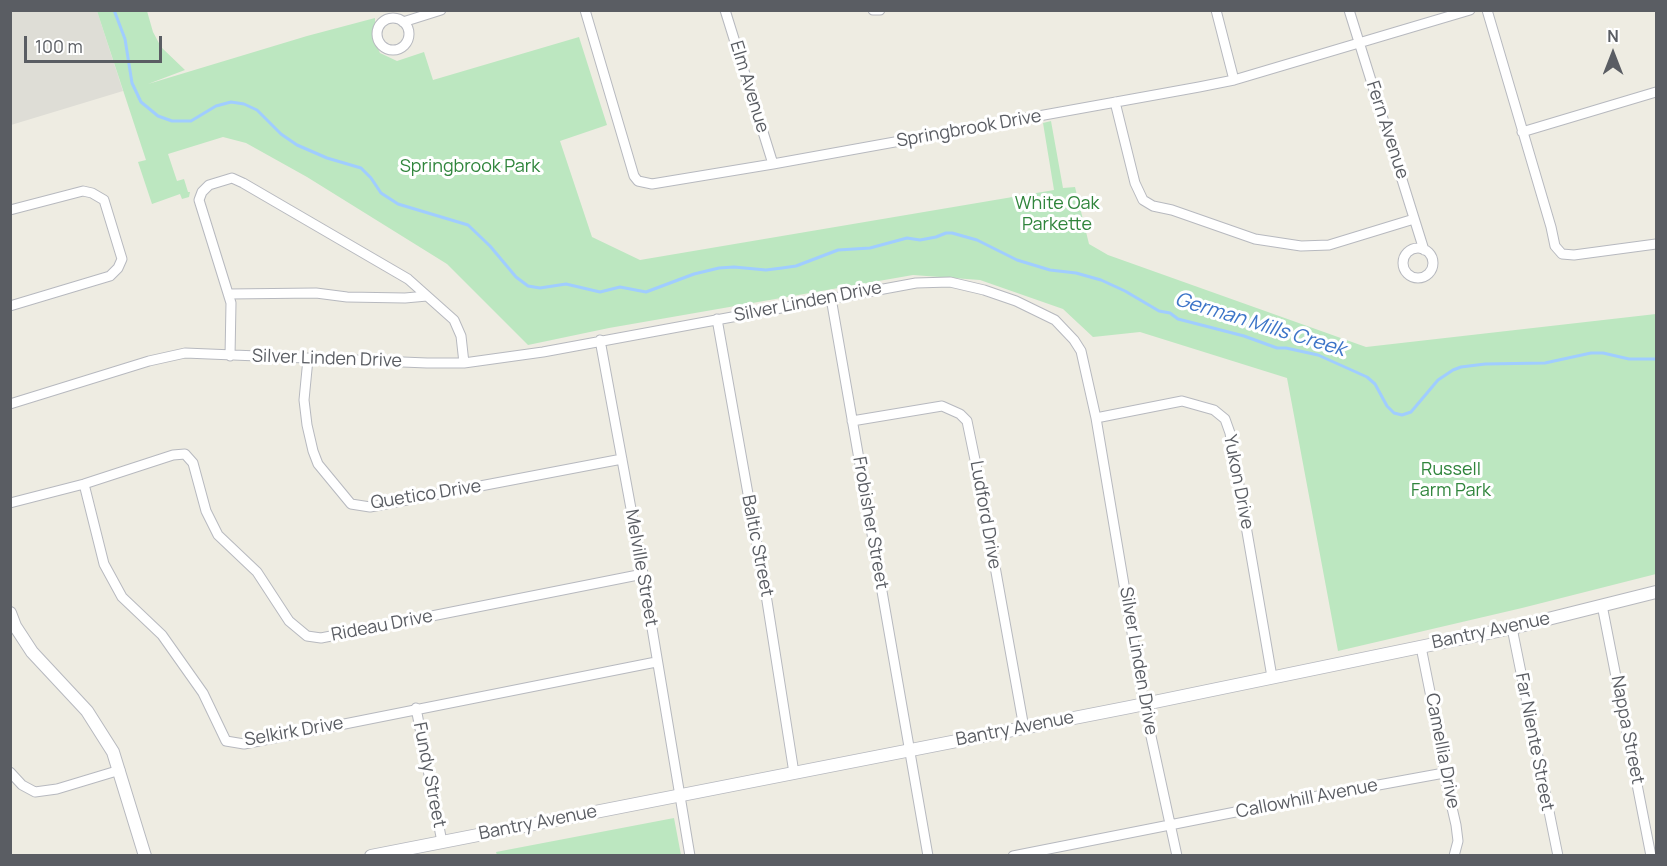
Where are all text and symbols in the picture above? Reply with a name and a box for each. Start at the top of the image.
scale bar [27,24,165,62]
north arrow [1583,24,1643,84]
text: N [1607,25,1619,47]
text: 100 m [35,34,83,58]
street label: Elm Avenue [725,38,773,136]
street label: Fern Avenue [1361,78,1413,182]
street label: Springbrook Drive [895,106,1043,152]
park label: Springbrook Park [400,156,540,178]
park label: White Oak Parkette [1015,193,1099,236]
street label: Silver Linden Drive [732,277,884,327]
water label: German Mills Creek [1172,288,1348,362]
street label: Silver Linden Drive [252,346,402,372]
street label: Yukon Drive [1218,433,1258,531]
street label: Frobisher Street [848,455,892,591]
street label: Ludford Drive [965,459,1005,571]
park label: Russell Farm Park [1411,459,1491,502]
street label: Quetico Drive [369,476,483,514]
street label: Baltic Street [737,493,777,599]
street label: Melville Street [620,508,662,628]
street label: Silver Linden Drive [1114,585,1162,737]
street label: Rideau Drive [329,606,435,646]
street label: Bantry Avenue [1430,608,1552,654]
street label: Far Niente Street [1510,671,1558,813]
street label: Nappa Street [1606,674,1648,786]
street label: Camellia Drive [1420,692,1464,810]
street label: Bantry Avenue [954,707,1076,751]
street label: Selkirk Drive [243,713,345,751]
street label: Fundy Street [408,720,450,830]
street label: Callowhill Avenue [1234,775,1380,823]
street label: Bantry Avenue [477,801,599,845]

